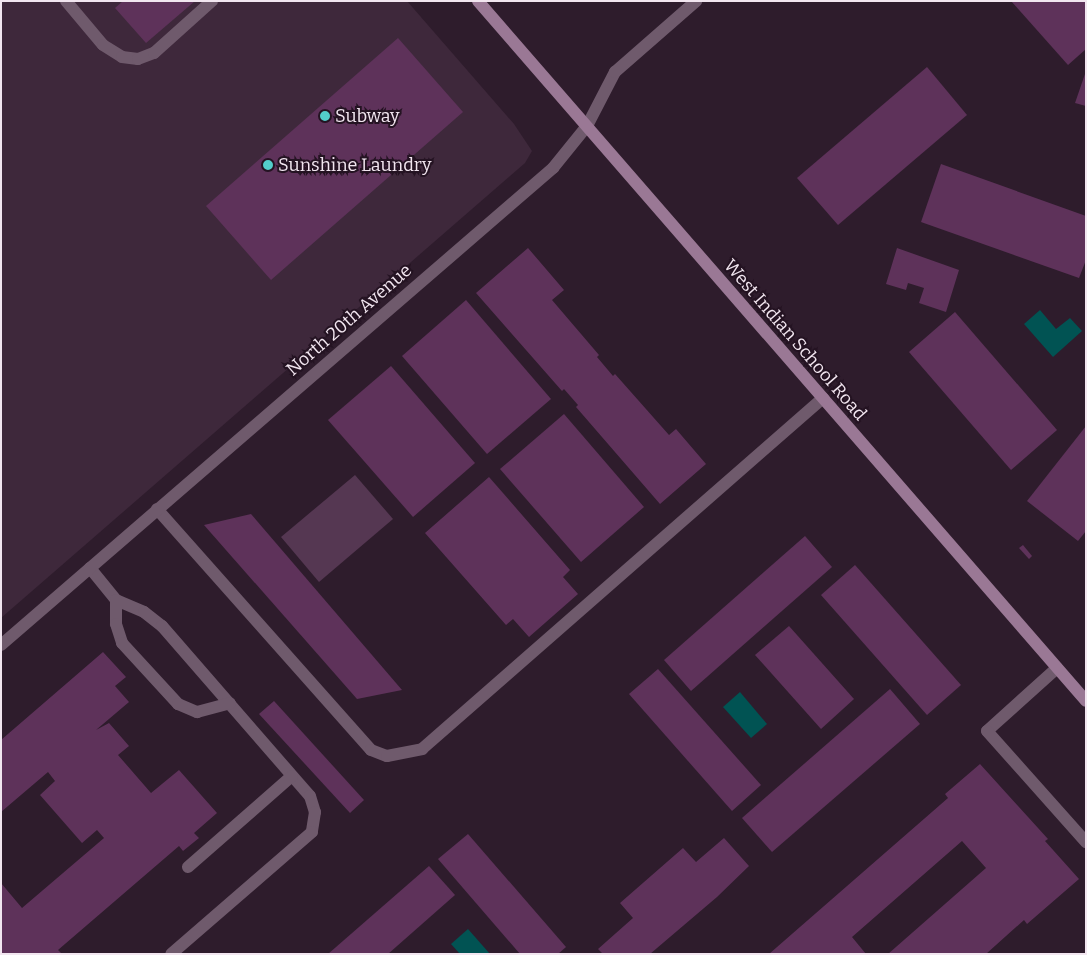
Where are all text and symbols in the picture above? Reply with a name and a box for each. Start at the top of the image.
place label: Subway [335,105,400,127]
marker: Subway [319,110,331,122]
place label: Sunshine Laundry [278,154,432,176]
marker: Sunshine Laundry [262,159,274,171]
street label: West Indian School Road [719,255,871,425]
street label: North 20th Avenue [282,260,416,380]

